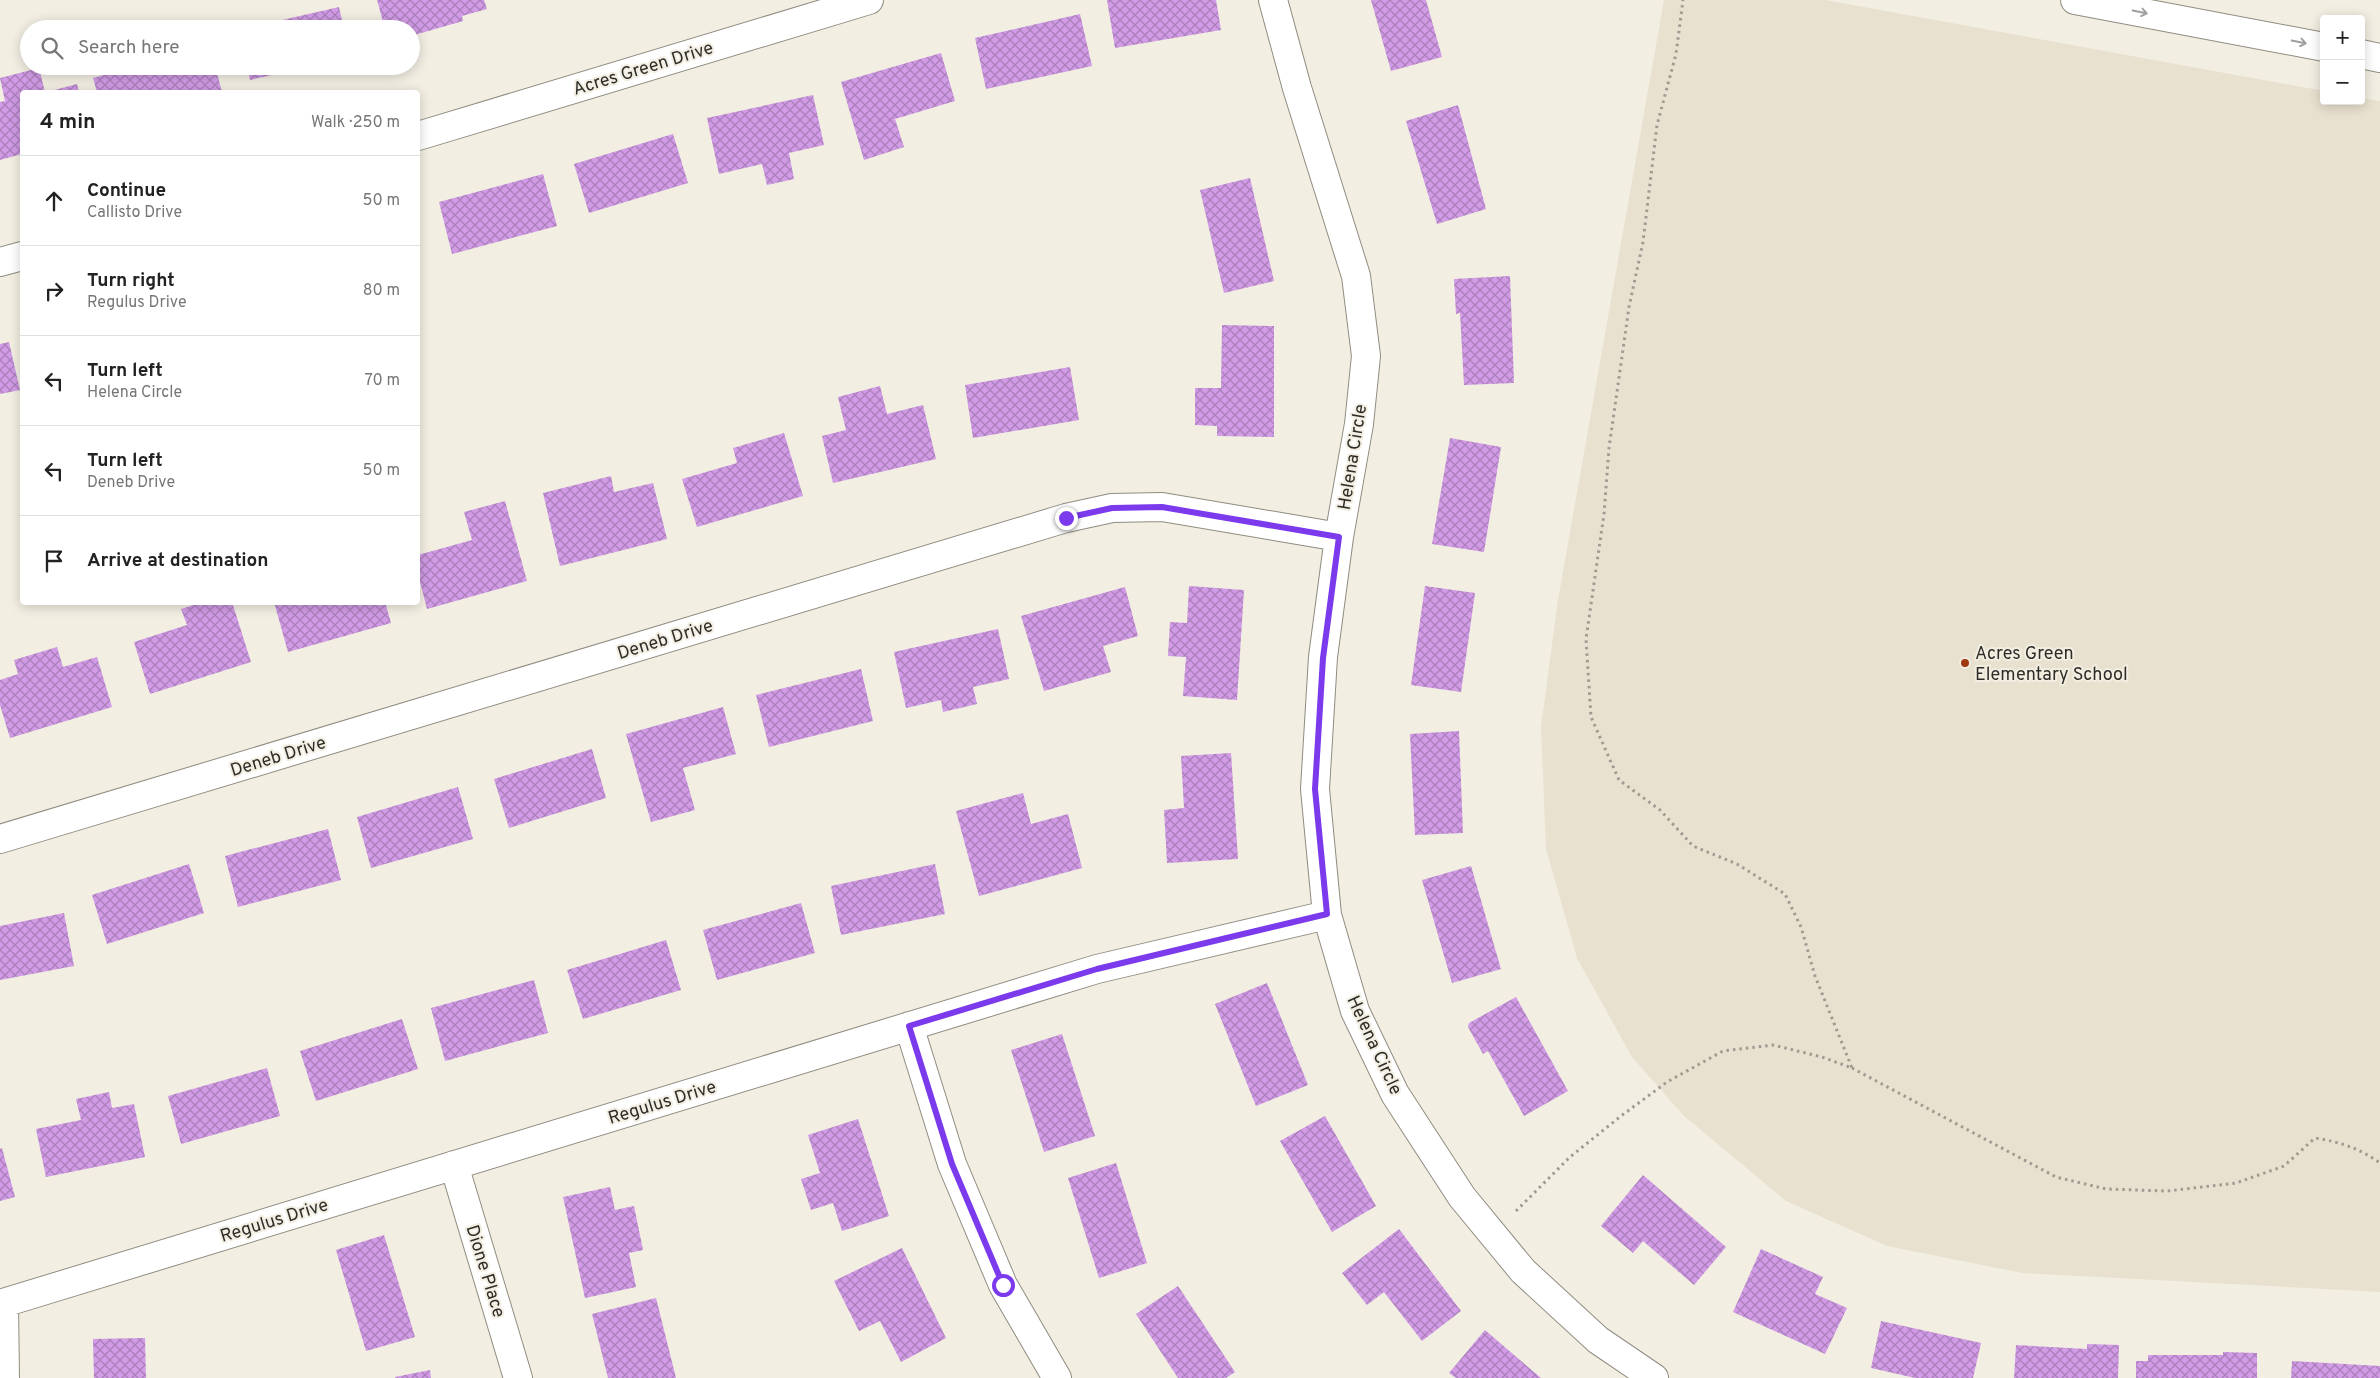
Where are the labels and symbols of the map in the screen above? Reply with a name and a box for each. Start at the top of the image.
one-way arrow [2131,8,2147,18]
street label: Acres Green Drive [570,37,716,102]
one-way arrow [2291,38,2307,48]
street label: Helena Circle [1334,403,1373,512]
route end [1055,507,1078,530]
street label: Deneb Drive [615,615,716,666]
place label: Acres Green Elementary School [1975,643,2128,687]
marker: Acres Green Elementary School [1959,657,1971,669]
street label: Deneb Drive [228,732,329,783]
street label: Helena Circle [1341,992,1407,1099]
street label: Regulus Drive [606,1076,719,1131]
street label: Regulus Drive [218,1194,331,1249]
street label: Dione Place [460,1222,510,1321]
route start [992,1274,1015,1297]

